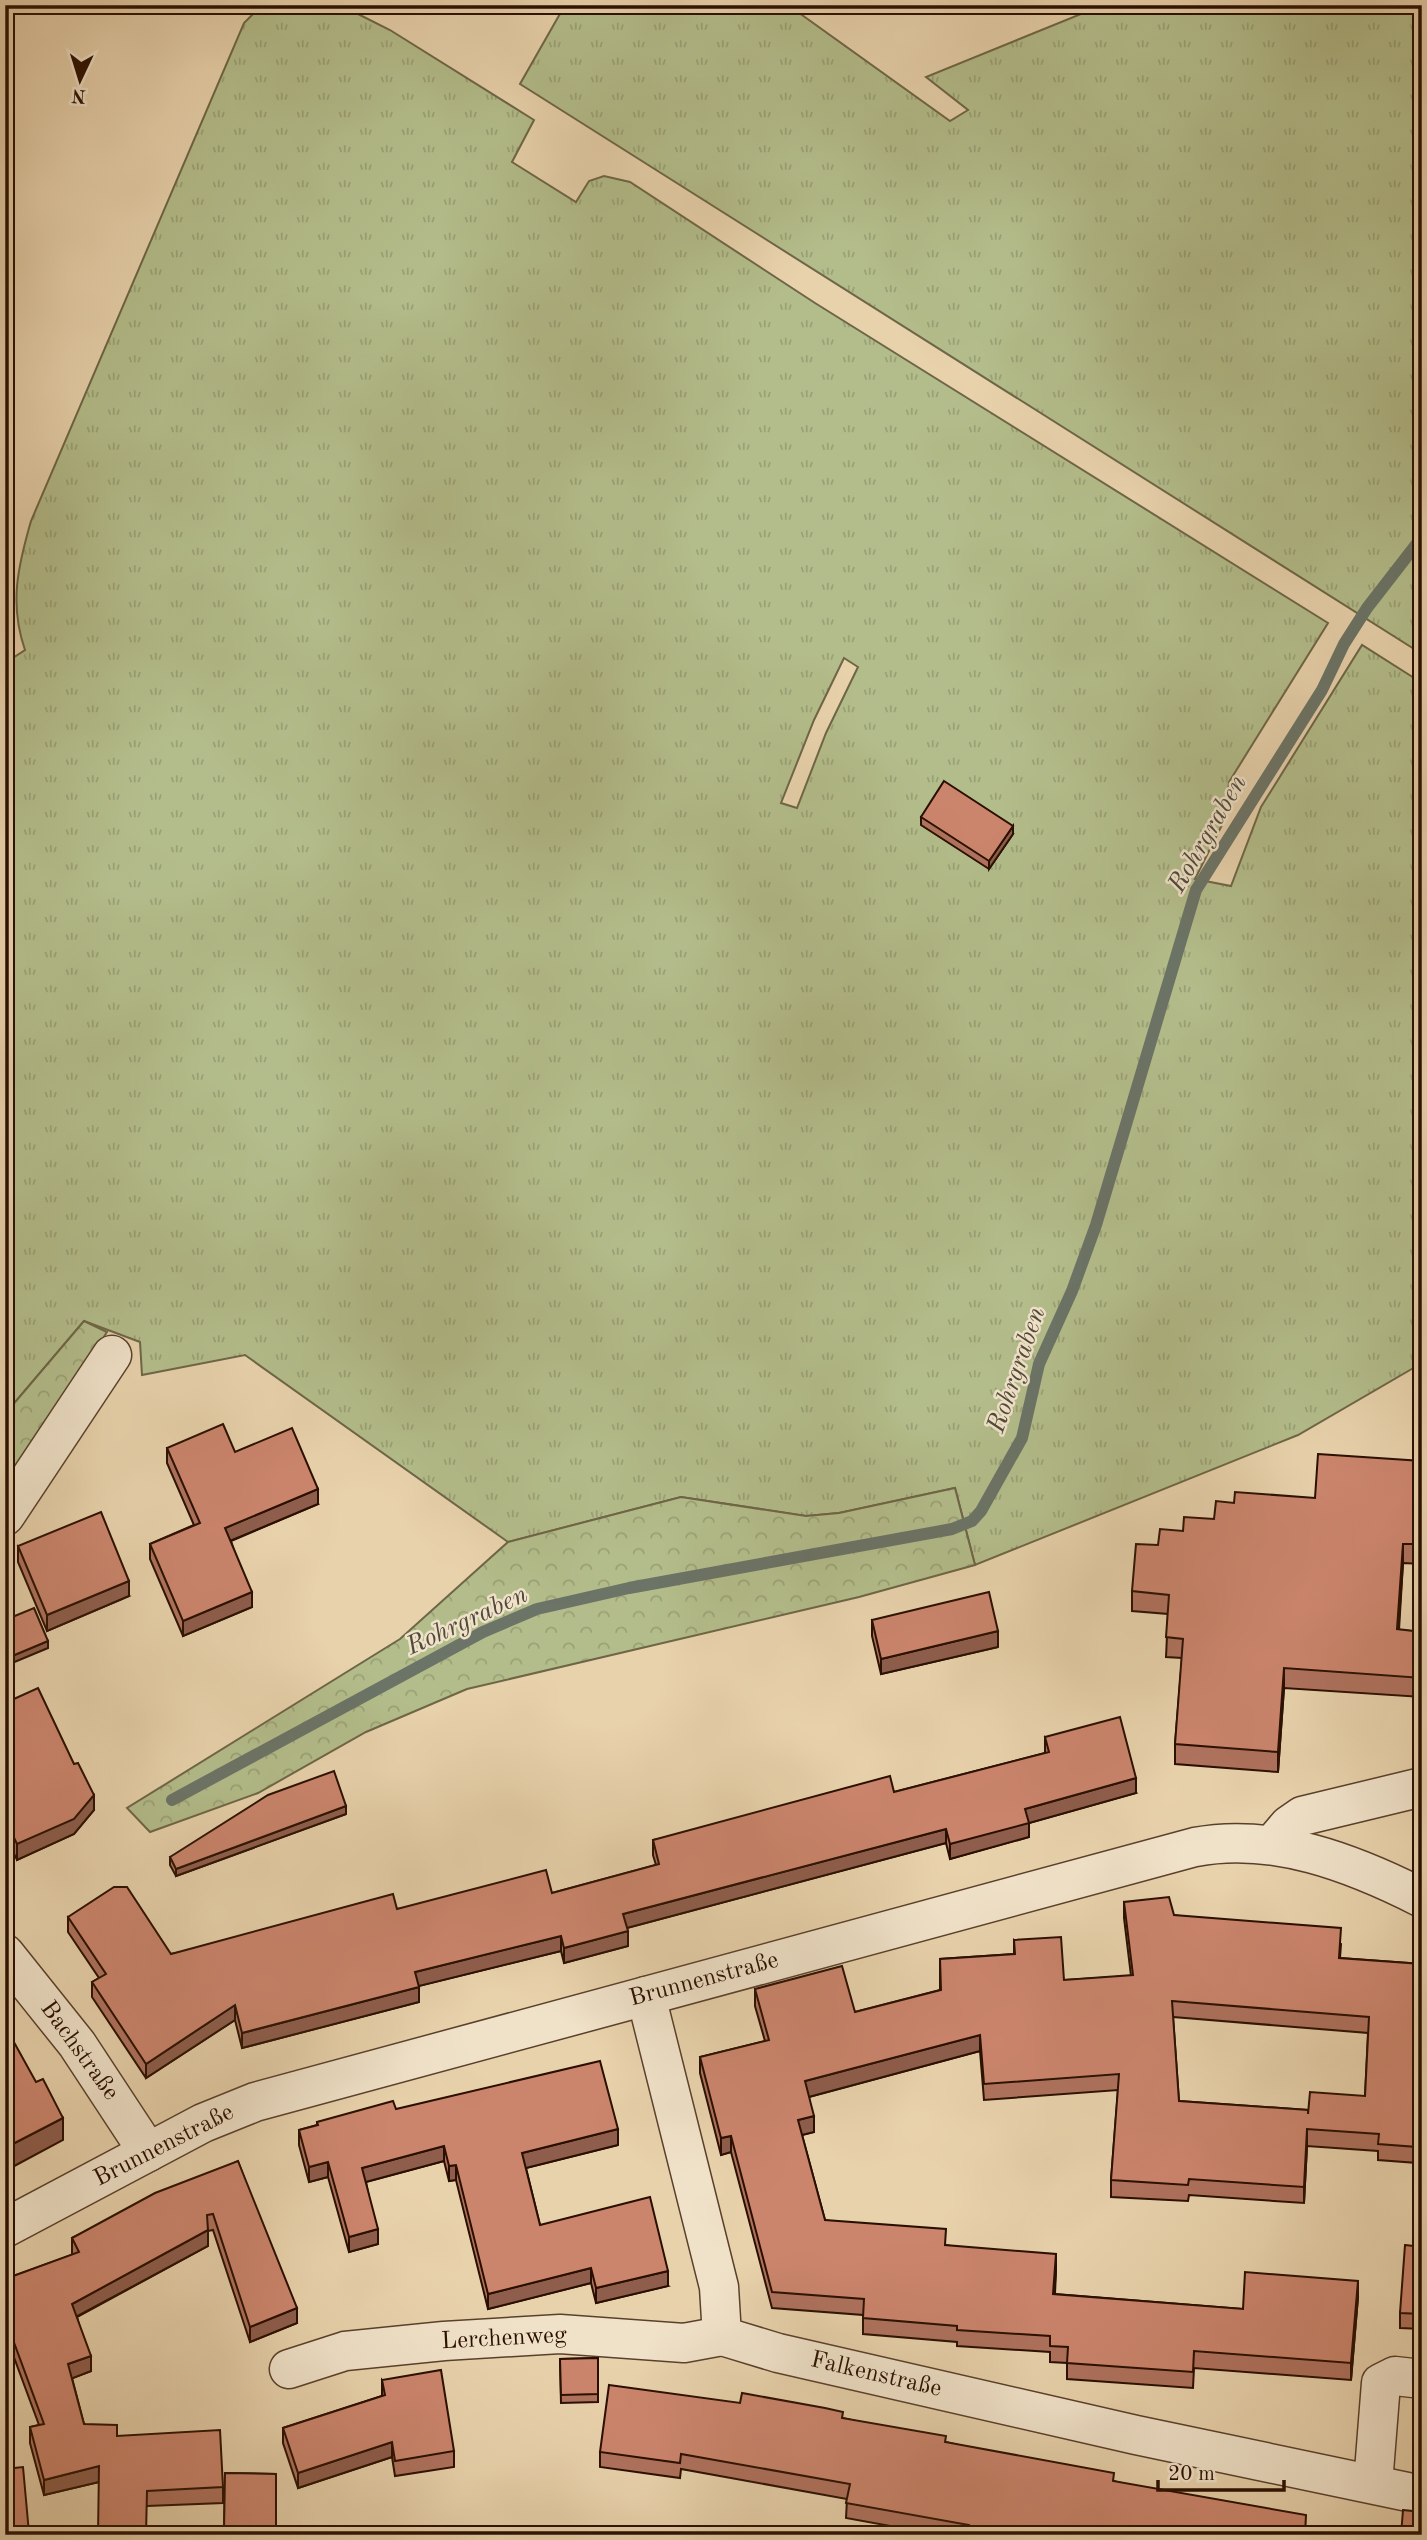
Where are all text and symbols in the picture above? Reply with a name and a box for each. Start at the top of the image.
north arrow [46,46,116,116]
text: N [71,84,87,104]
water label: Rohrgraben [1164,771,1252,898]
water label: Rohrgraben [983,1304,1051,1437]
water label: Rohrgraben [401,1582,532,1661]
street label: Brunnenstraße [627,1949,781,2011]
street label: Bachstraße [35,1997,123,2105]
street label: Brunnenstraße [90,2101,238,2191]
street label: Lerchenweg [440,2324,568,2354]
street label: Falkenstraße [808,2348,944,2402]
scale bar [1158,2449,1284,2493]
text: 20 m [1168,2464,1215,2485]

